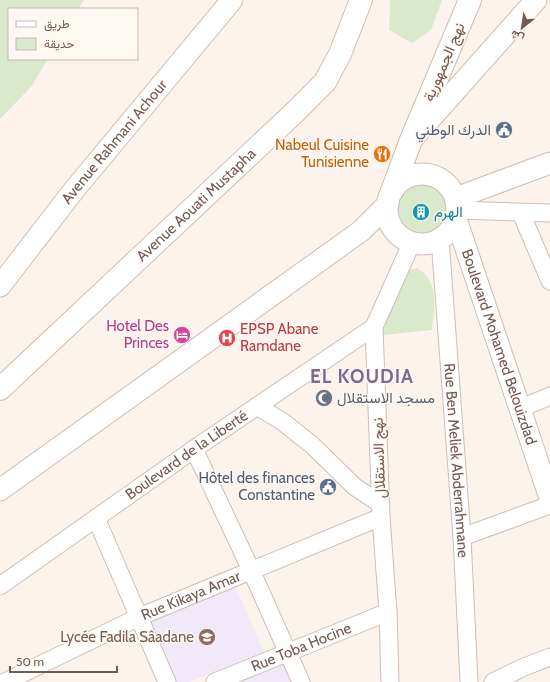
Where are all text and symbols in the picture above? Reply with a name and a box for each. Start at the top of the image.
legend [8,8,138,60]
north arrow [502,8,542,48]
text: طريق [44,16,70,32]
street label: نهج الجمهورية [419,20,470,105]
text: ش [508,27,526,46]
text: حديقة [44,36,74,51]
street label: Avenue Rahmani Achour [58,76,171,207]
public building icon: الدرك الوطني [494,120,514,140]
place label: الدرك الوطني [415,121,491,143]
place label: Nabeul Cuisine Tunisienne [275,136,369,171]
street label: Avenue Aouati Mustapha [133,144,260,265]
restaurant icon: Nabeul Cuisine Tunisienne [372,144,392,164]
building icon: الهرم [411,202,431,222]
place label: الهرم [434,203,463,222]
street label: Boulevard Mohamed Belouizdad [458,247,540,447]
place label: Hotel Des Princes [106,317,169,352]
place label: EPSP Abane Ramdane [240,320,319,355]
hotel icon: Hotel Des Princes [172,325,192,345]
hospital icon: EPSP Abane Ramdane [217,328,237,348]
street label: Rue Ben Meliek Abderrahmane [440,362,472,559]
district label: EL KOUDIA [310,365,414,388]
mosque icon: مسجد الاستقلال [314,388,334,408]
place label: مسجد الاستقلال [337,389,435,407]
street label: Boulevard de la Liberté [122,406,251,504]
street label: نهج الاستقلال [369,417,391,499]
place label: Hôtel des finances Constantine [199,469,315,504]
public building icon: Hôtel des finances Constantine [318,477,338,497]
street label: Rue Kikaya Amar [138,567,243,624]
street label: Rue Toba Hocine [248,619,354,675]
school or university icon: Lycée Fadila Sâadane [197,627,217,647]
place label: Lycée Fadila Sâadane [60,628,194,646]
scale bar [10,648,117,674]
text: 50 m [16,654,44,669]

